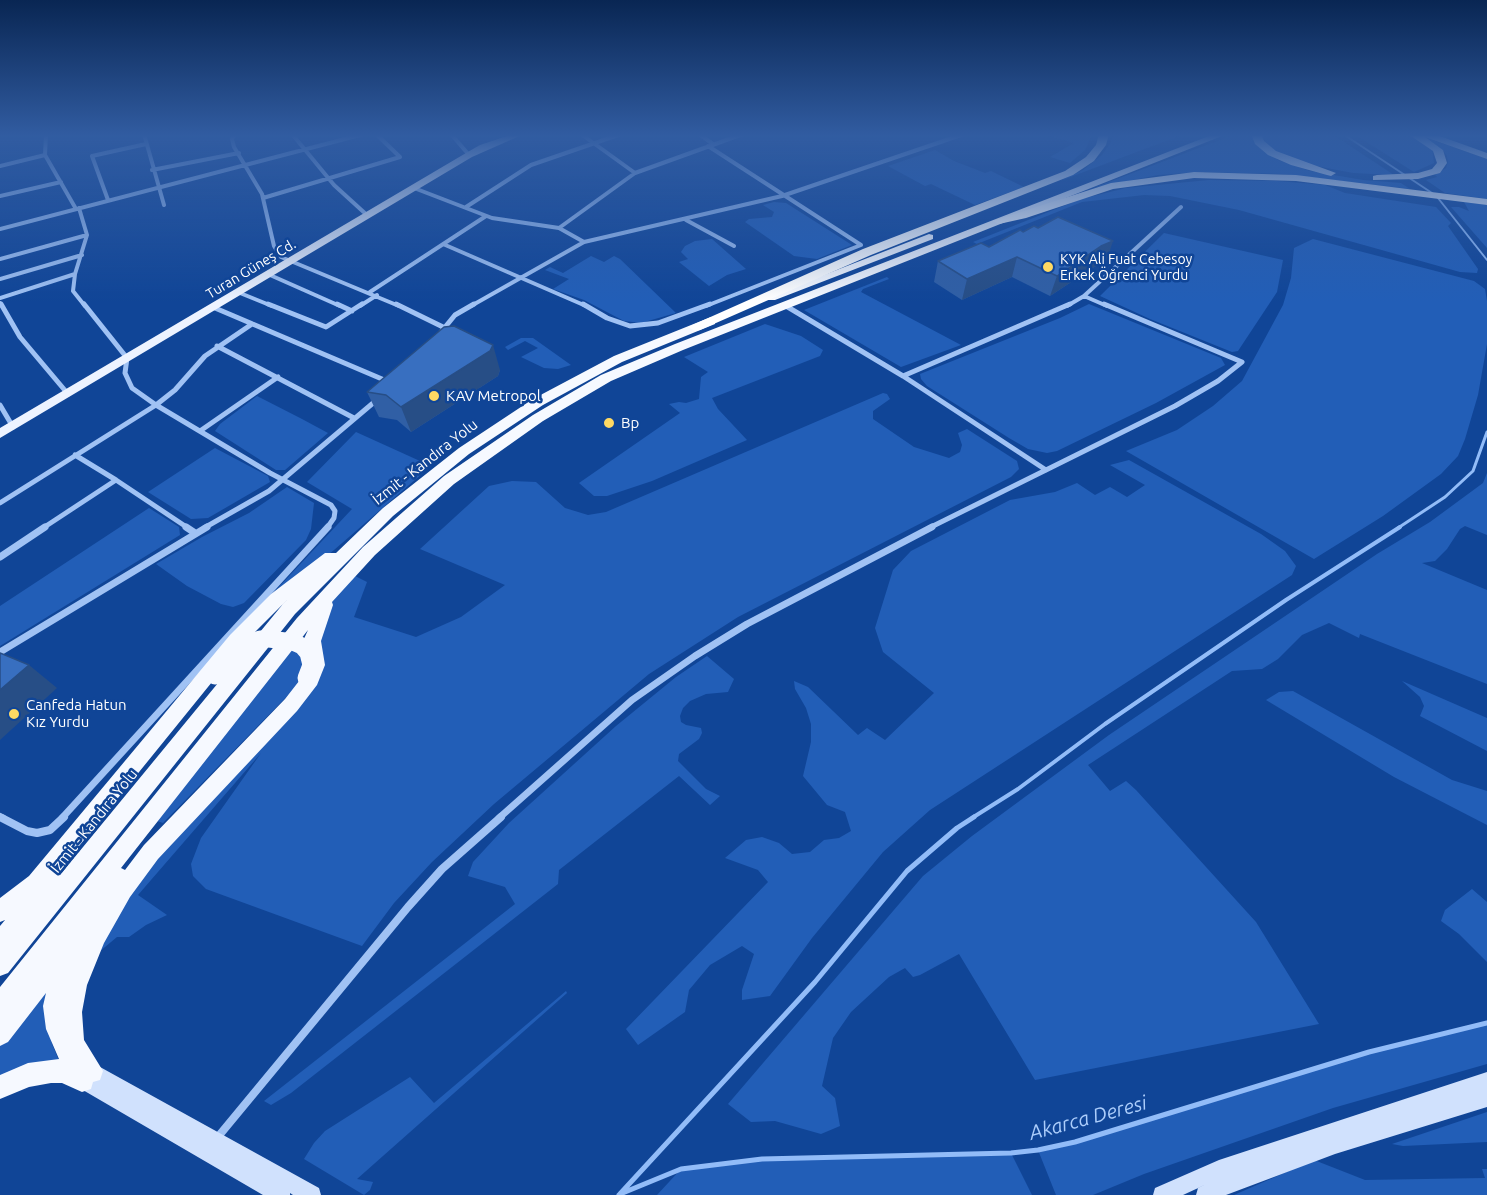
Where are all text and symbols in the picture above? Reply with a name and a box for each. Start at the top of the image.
street label: Turan Güneş Cd. [203,236,299,302]
place label: KYK Ali Fuat Cebesoy Erkek Öğrenci Yurdu [1060,251,1192,284]
marker: KYK Ali Fuat Cebesoy Erkek Öğrenci Yurdu [1041,260,1055,274]
place label: KAV Metropol [446,387,541,405]
marker: KAV Metropol [427,389,441,403]
place label: Bp [621,414,639,432]
street label: İzmit - Kandıra Yolu [369,415,481,509]
marker: Bp [602,416,616,430]
place label: Canfeda Hatun Kız Yurdu [26,696,127,731]
marker: Canfeda Hatun Kız Yurdu [7,707,21,721]
street label: İzmit - Kandıra Yolu [47,765,141,877]
water label: Akarca Deresi [1026,1091,1150,1145]

